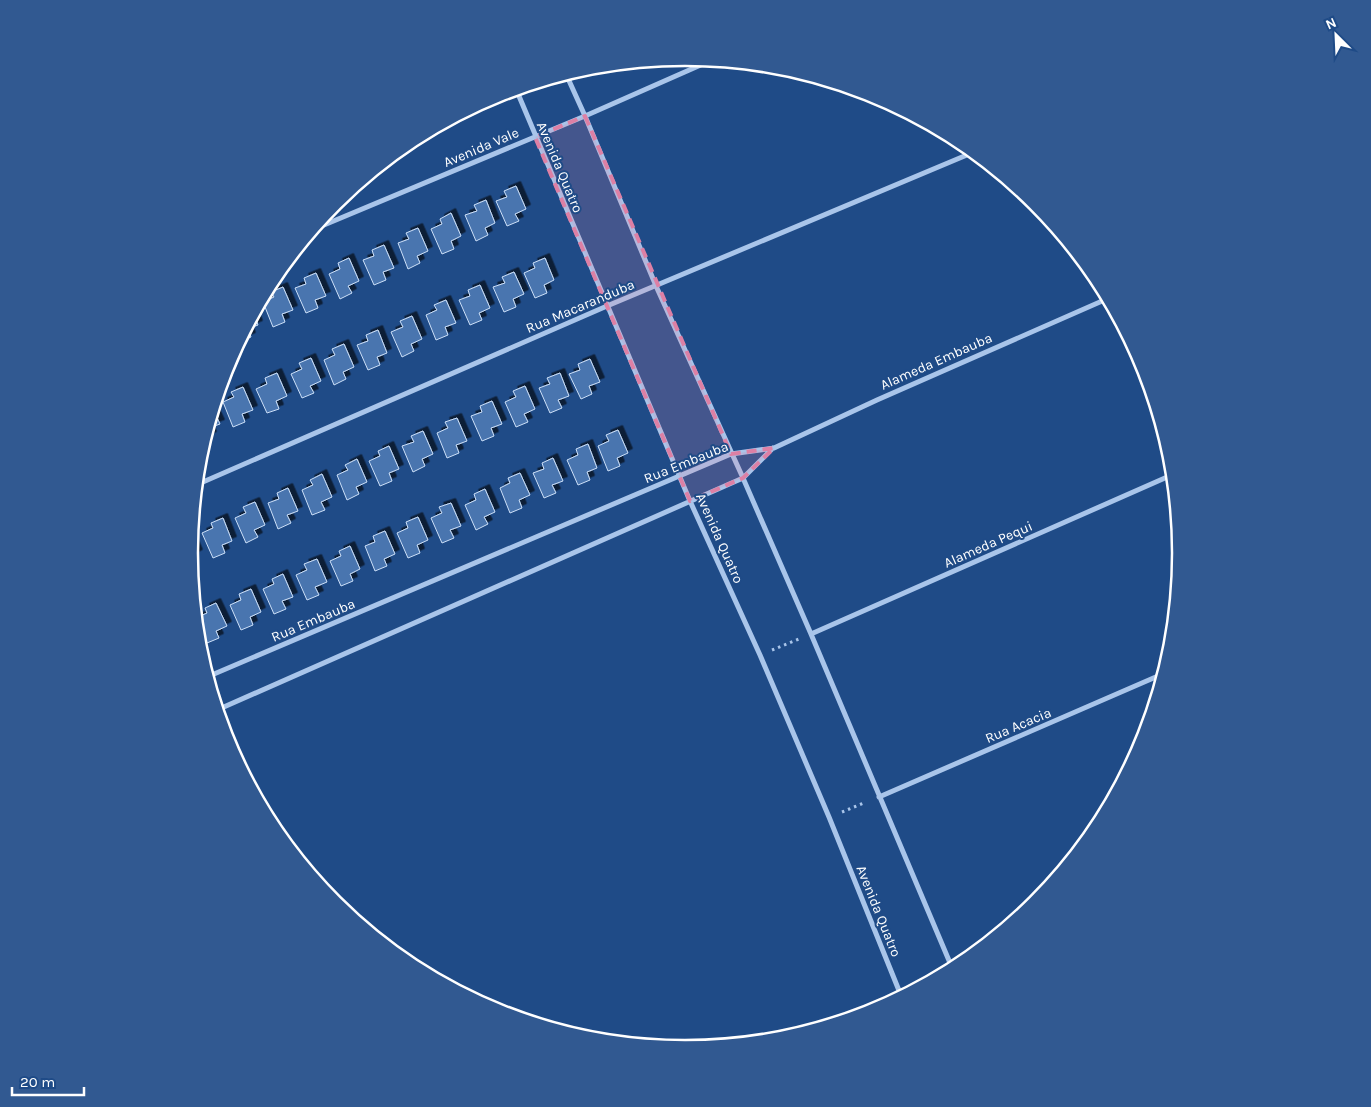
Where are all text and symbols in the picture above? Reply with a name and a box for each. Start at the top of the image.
north arrow [1311,10,1361,60]
text: N [1323,14,1339,33]
street label: Avenida Quatro [533,119,586,215]
street label: Avenida Vale [441,124,521,171]
street label: Rua Macaranduba [523,276,637,337]
street label: Alameda Embauba [878,329,995,394]
street label: Rua Embauba [641,438,731,487]
street label: Avenida Quatro [692,490,747,586]
street label: Alameda Pequi [941,517,1035,572]
street label: Rua Embauba [269,595,358,646]
street label: Rua Acacia [983,704,1054,747]
street label: Avenida Quatro [852,863,905,959]
scale bar [12,1064,85,1096]
text: 20 m [20,1073,55,1091]

